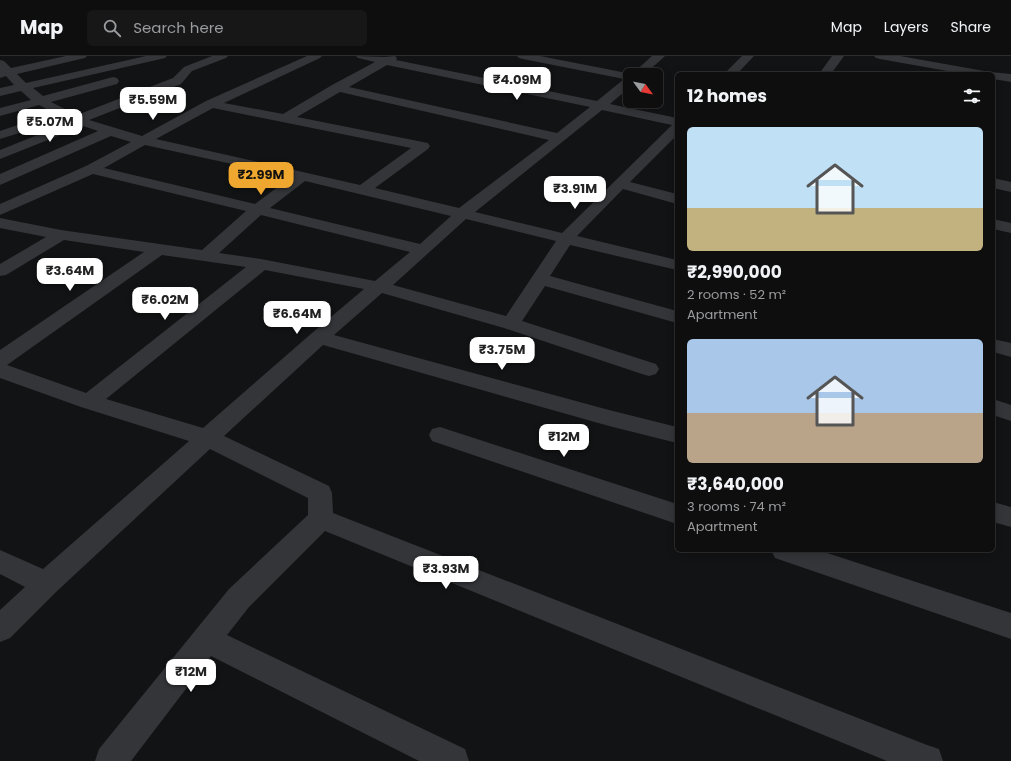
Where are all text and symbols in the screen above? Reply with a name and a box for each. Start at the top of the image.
search box [87,10,367,46]
text: Map [20,14,63,41]
icon: search [101,17,123,39]
text: Search here [133,17,224,38]
text: Map [831,17,862,37]
text: Layers [884,17,928,37]
text: Share [950,17,991,37]
pin: ₹4.09M [484,67,550,101]
north arrow [623,68,663,108]
map controls [623,68,663,108]
text: ₹4.09M [493,70,541,89]
text: 12 homes [687,84,767,108]
icon: filters [961,85,983,107]
pin: ₹5.59M [120,87,186,121]
text: ₹5.59M [129,90,177,109]
pin: ₹5.07M [17,109,83,143]
text: ₹5.07M [26,112,74,131]
icon: home [799,153,871,225]
pin: ₹2.99M [228,162,294,196]
text: ₹2.99M [238,165,284,184]
pin: ₹3.91M [542,176,608,210]
text: ₹3.91M [553,179,597,198]
pin: ₹3.64M [37,258,103,292]
text: ₹2,990,000 [687,260,782,284]
text: ₹3.64M [46,261,94,280]
text: 2 rooms · 52 m² [687,285,786,304]
pin: ₹6.02M [132,287,198,321]
text: ₹6.02M [141,290,189,309]
pin: ₹6.64M [264,301,330,335]
text: ₹6.64M [273,304,321,323]
text: Apartment [687,305,757,324]
pin: ₹3.75M [469,337,535,371]
text: ₹3.75M [479,340,525,359]
icon: home [799,365,871,437]
pin: ₹12M [540,424,588,458]
text: ₹12M [548,427,580,446]
text: ₹3,640,000 [687,472,784,496]
text: 3 rooms · 74 m² [687,497,786,516]
text: Apartment [687,517,757,536]
pin: ₹3.93M [413,556,479,590]
text: ₹3.93M [422,559,470,578]
pin: ₹12M [167,659,215,693]
text: ₹12M [175,662,207,681]

